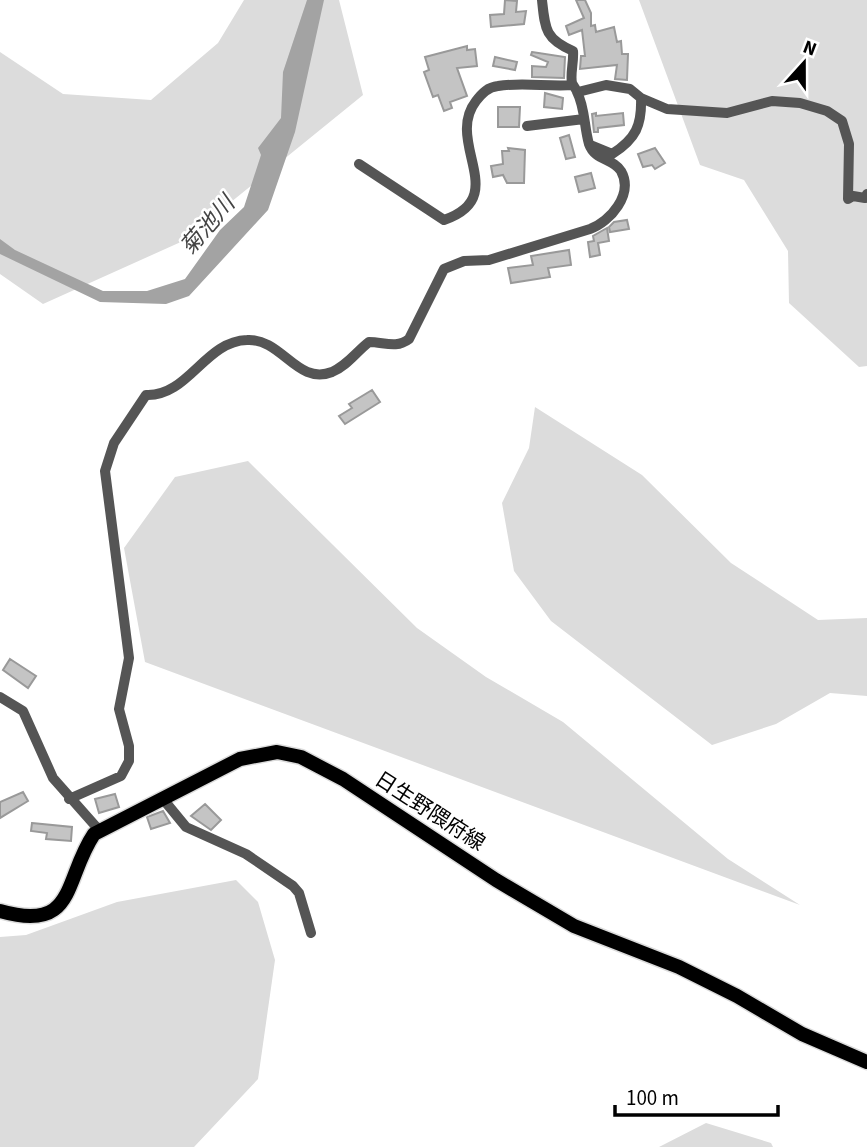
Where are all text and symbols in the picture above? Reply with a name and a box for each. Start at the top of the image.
north arrow [769,28,839,98]
text: N [799,34,820,63]
water label: 菊池川 [172,186,244,262]
street label: 日生野隈府線 [369,764,491,858]
scale bar [615,1074,778,1118]
text: 100 m [626,1083,679,1113]

